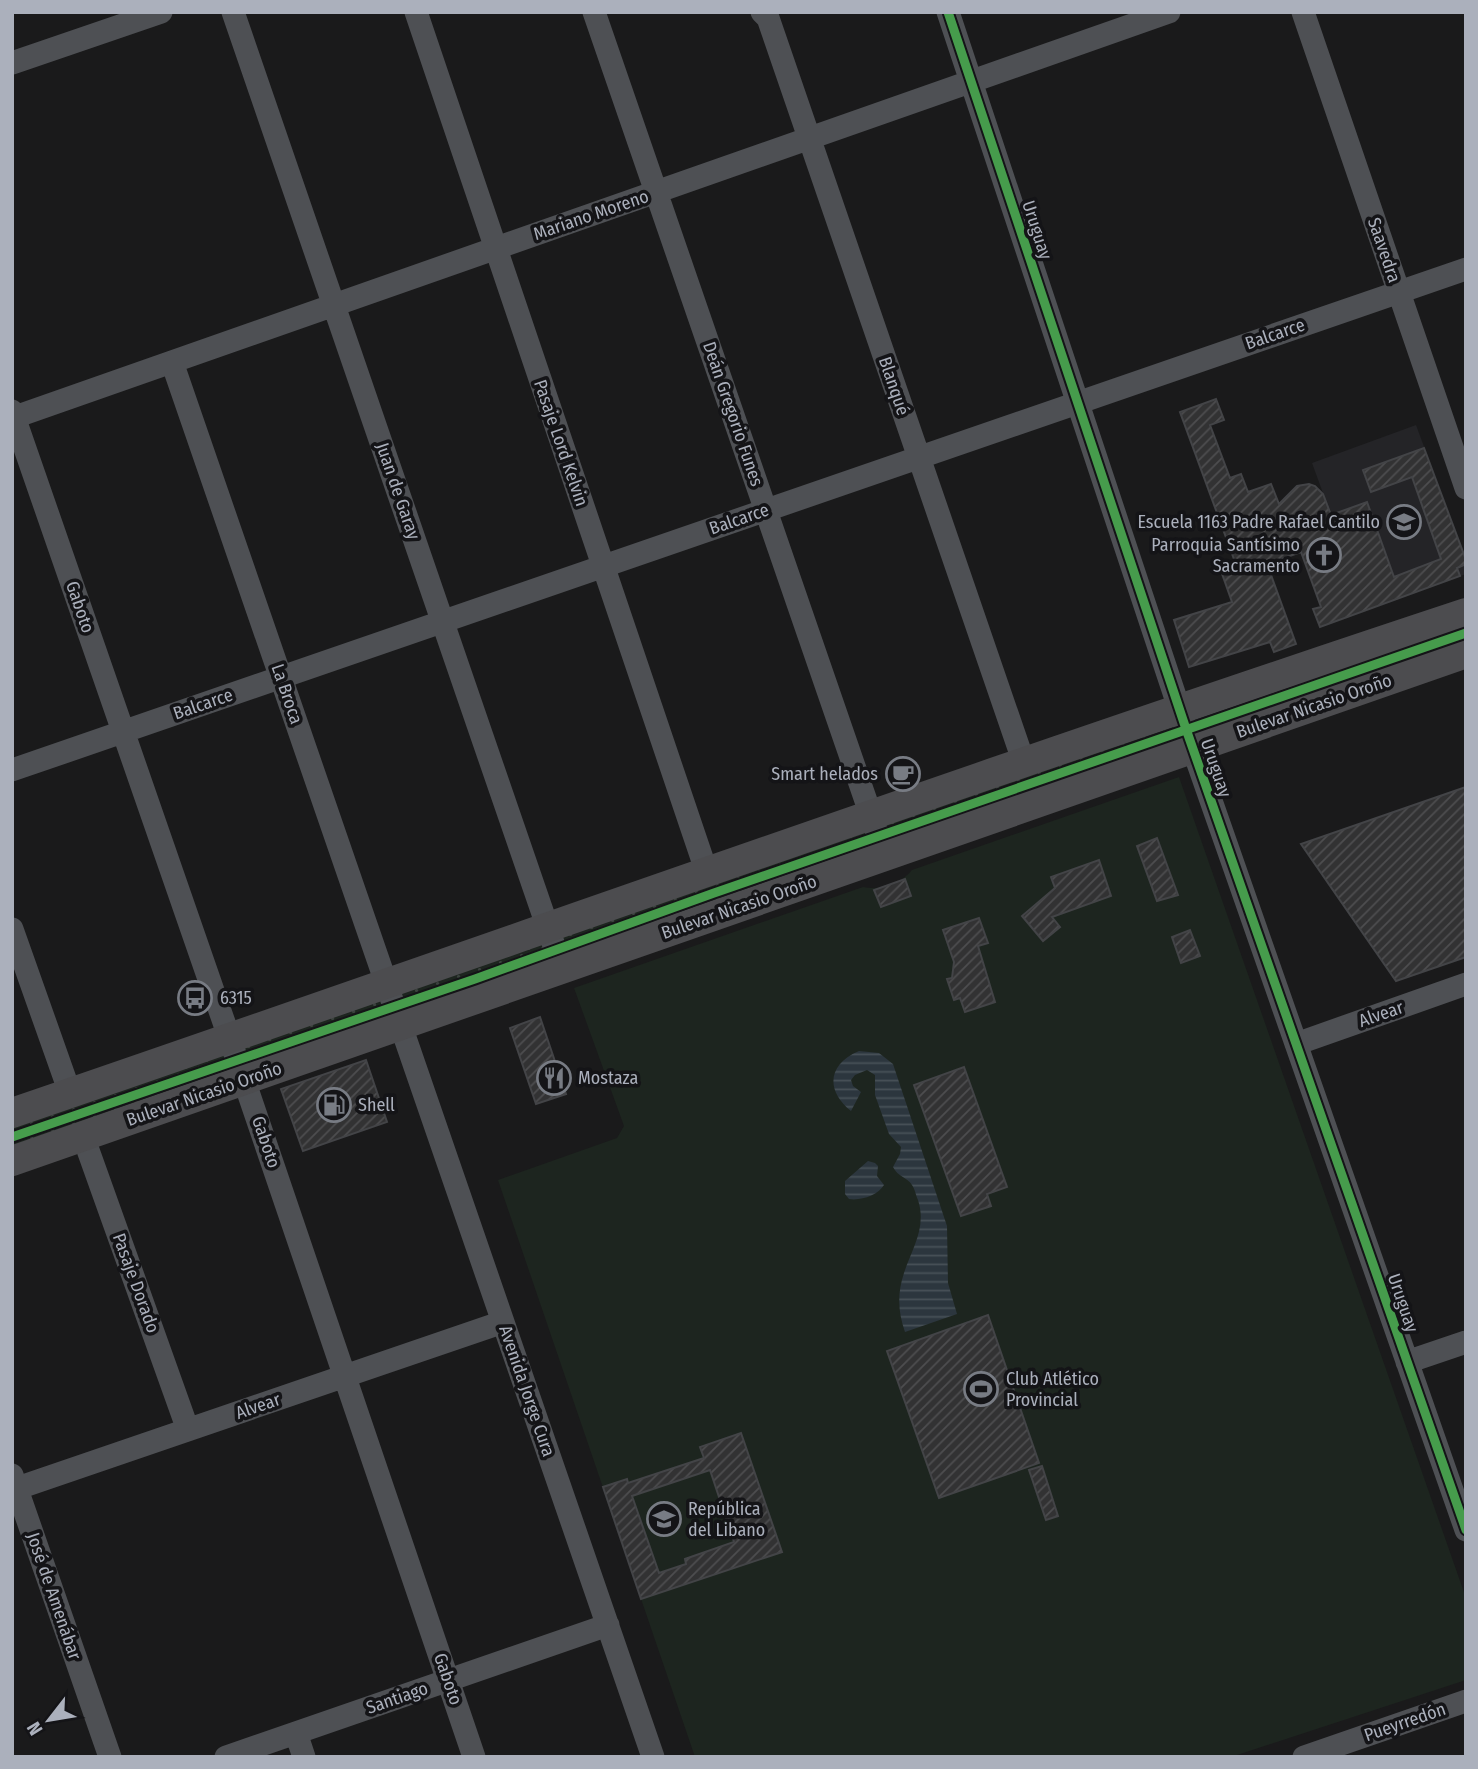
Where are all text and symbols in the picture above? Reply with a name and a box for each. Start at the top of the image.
street label: Mariano Moreno [531,185,651,245]
street label: Uruguay [1017,198,1057,262]
street label: Saavedra [1363,215,1405,286]
street label: Balcarce [1242,314,1308,354]
street label: Deán Gregorio Funes [698,339,768,490]
street label: Blanqué [874,354,914,418]
street label: Pasaje Lord Kelvin [529,377,593,509]
street label: Juan de Garay [371,440,425,542]
street label: Balcarce [706,499,772,539]
school or university icon: Escuela 1163 Padre Rafael Cantilo [1385,503,1423,541]
place label: Escuela 1163 Padre Rafael Cantilo [1138,511,1380,533]
place label: Parroquia Santísimo Sacramento [1151,534,1300,577]
church icon: Parroquia Santísimo Sacramento [1305,536,1343,574]
street label: Gaboto [61,578,99,636]
street label: La Broca [266,661,308,727]
street label: Bulevar Nicasio Oroño [1233,669,1395,743]
street label: Balcarce [170,684,236,724]
street label: Uruguay [1196,736,1236,800]
cafe icon: Smart helados [884,755,922,793]
place label: Smart helados [771,763,878,785]
street label: Bulevar Nicasio Oroño [658,870,820,944]
bus stop icon: 6315 [176,979,214,1017]
place label: 6315 [220,987,252,1009]
street label: Alvear [1356,996,1407,1032]
street label: Bulevar Nicasio Oroño [123,1057,285,1131]
restaurant icon: Mostaza [535,1059,573,1097]
place label: Mostaza [578,1067,638,1089]
fuel station icon: Shell [315,1086,353,1124]
place label: Shell [358,1094,395,1116]
street label: Gaboto [247,1113,285,1171]
street label: Pasaje Dorado [108,1230,164,1336]
street label: Uruguay [1383,1271,1423,1335]
street label: Avenida Jorge Cura [494,1322,560,1460]
place label: Club Atlético Provincial [1006,1368,1099,1411]
sports icon: Club Atlético Provincial [962,1370,1000,1408]
street label: Alvear [233,1388,284,1424]
place label: República del Libano [688,1498,765,1541]
school or university icon: República del Libano [645,1500,683,1538]
street label: José de Amenábar [22,1530,86,1663]
street label: Gaboto [429,1650,467,1708]
street label: Santiago [363,1677,431,1719]
north arrow [14,1685,84,1755]
street label: Pueyrredón [1361,1698,1449,1746]
text: N [22,1718,48,1739]

